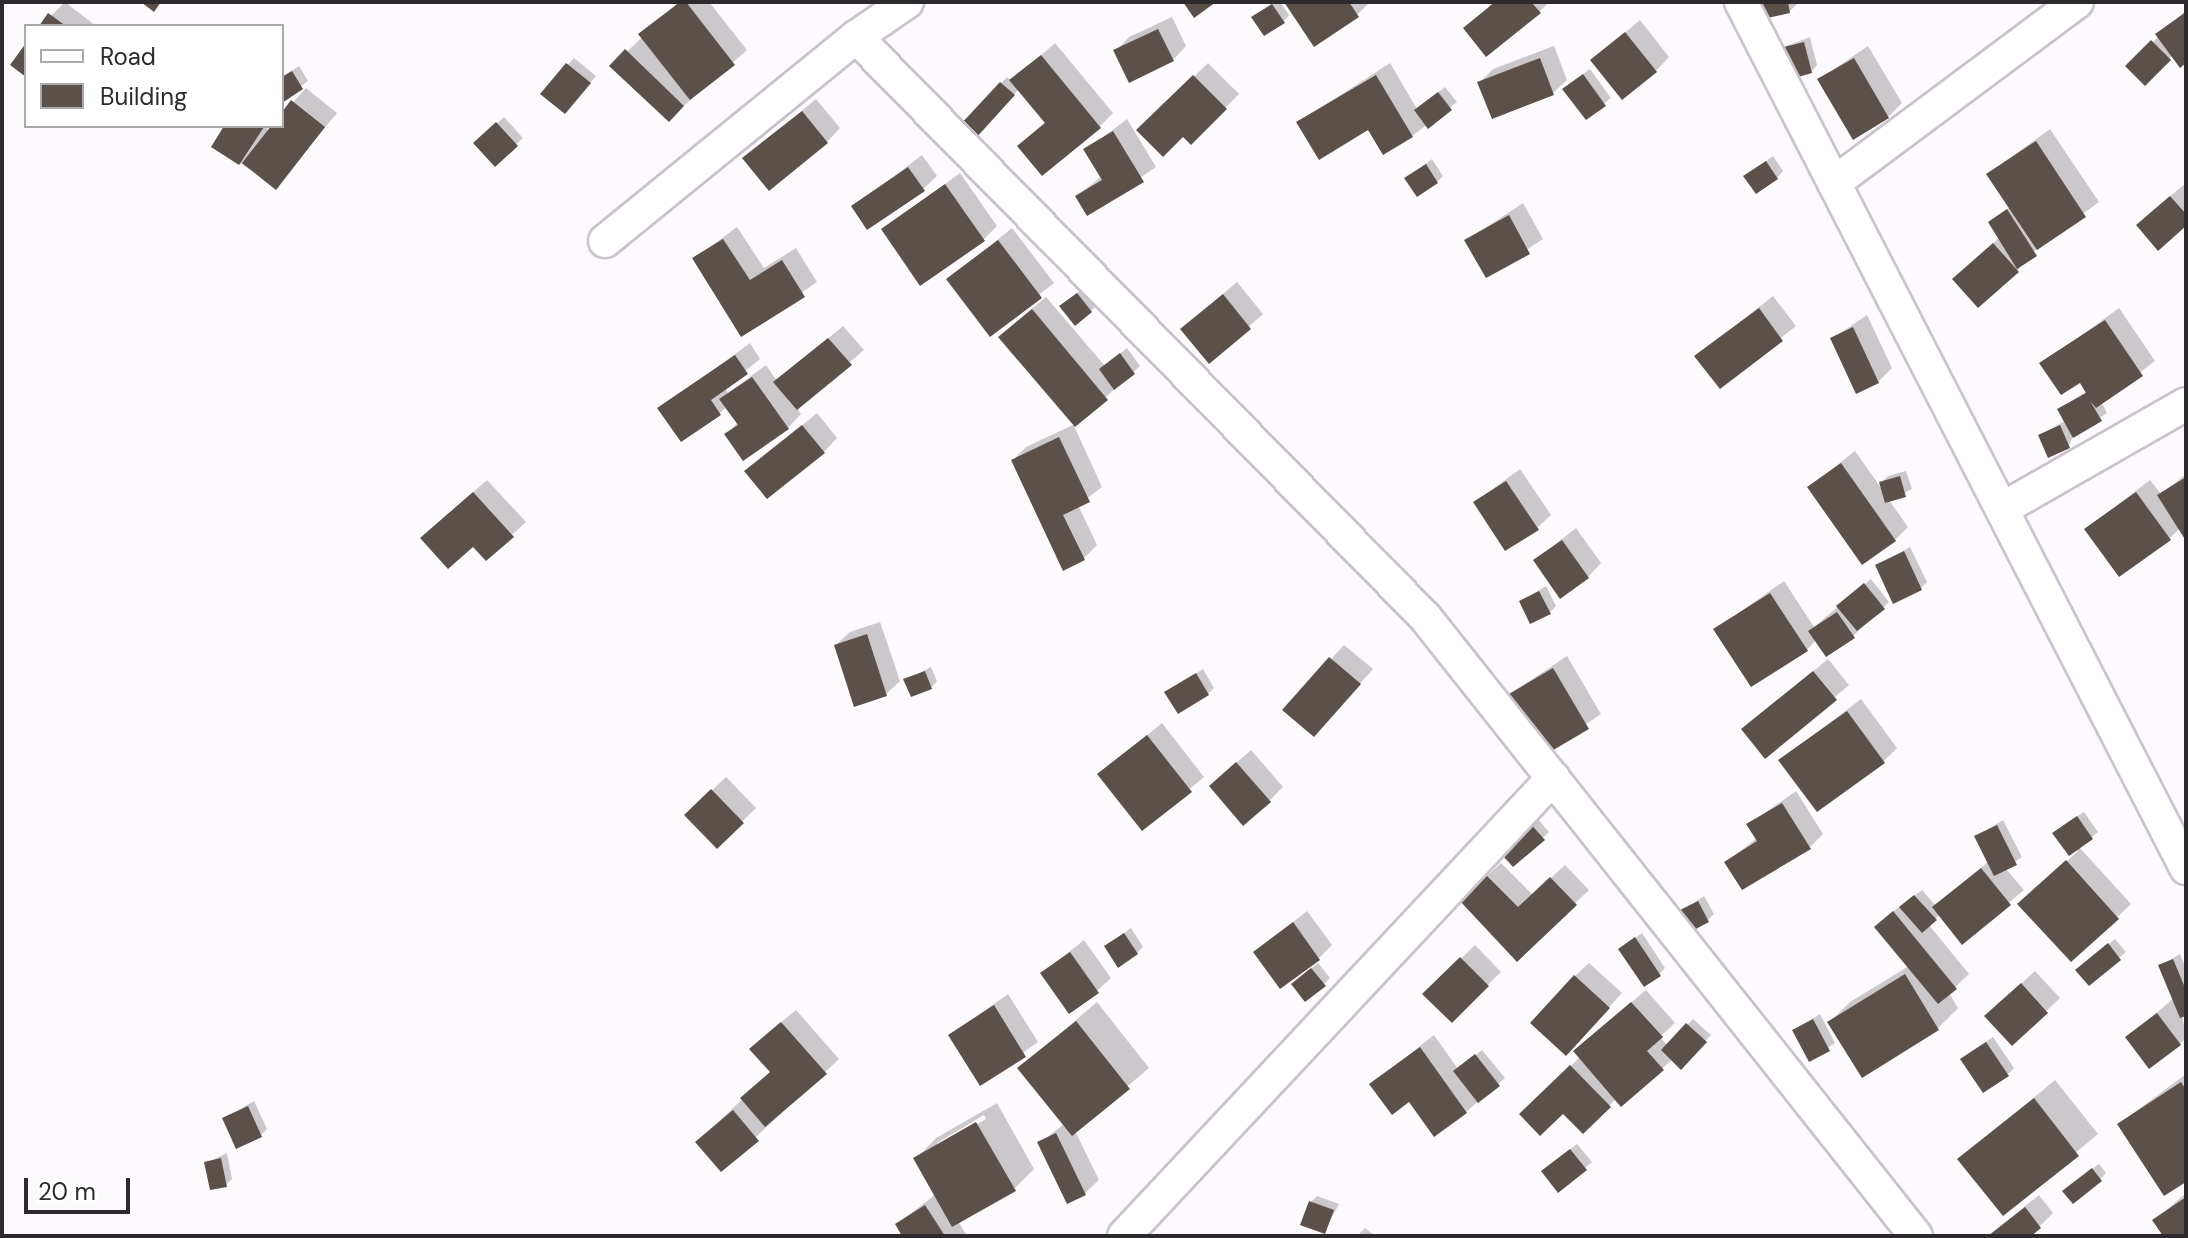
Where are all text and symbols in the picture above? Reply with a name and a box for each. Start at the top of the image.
legend [24,24,284,128]
text: Road [100,41,156,72]
text: Building [100,81,187,112]
scale bar [28,1162,134,1212]
text: 20 m [38,1176,96,1207]

